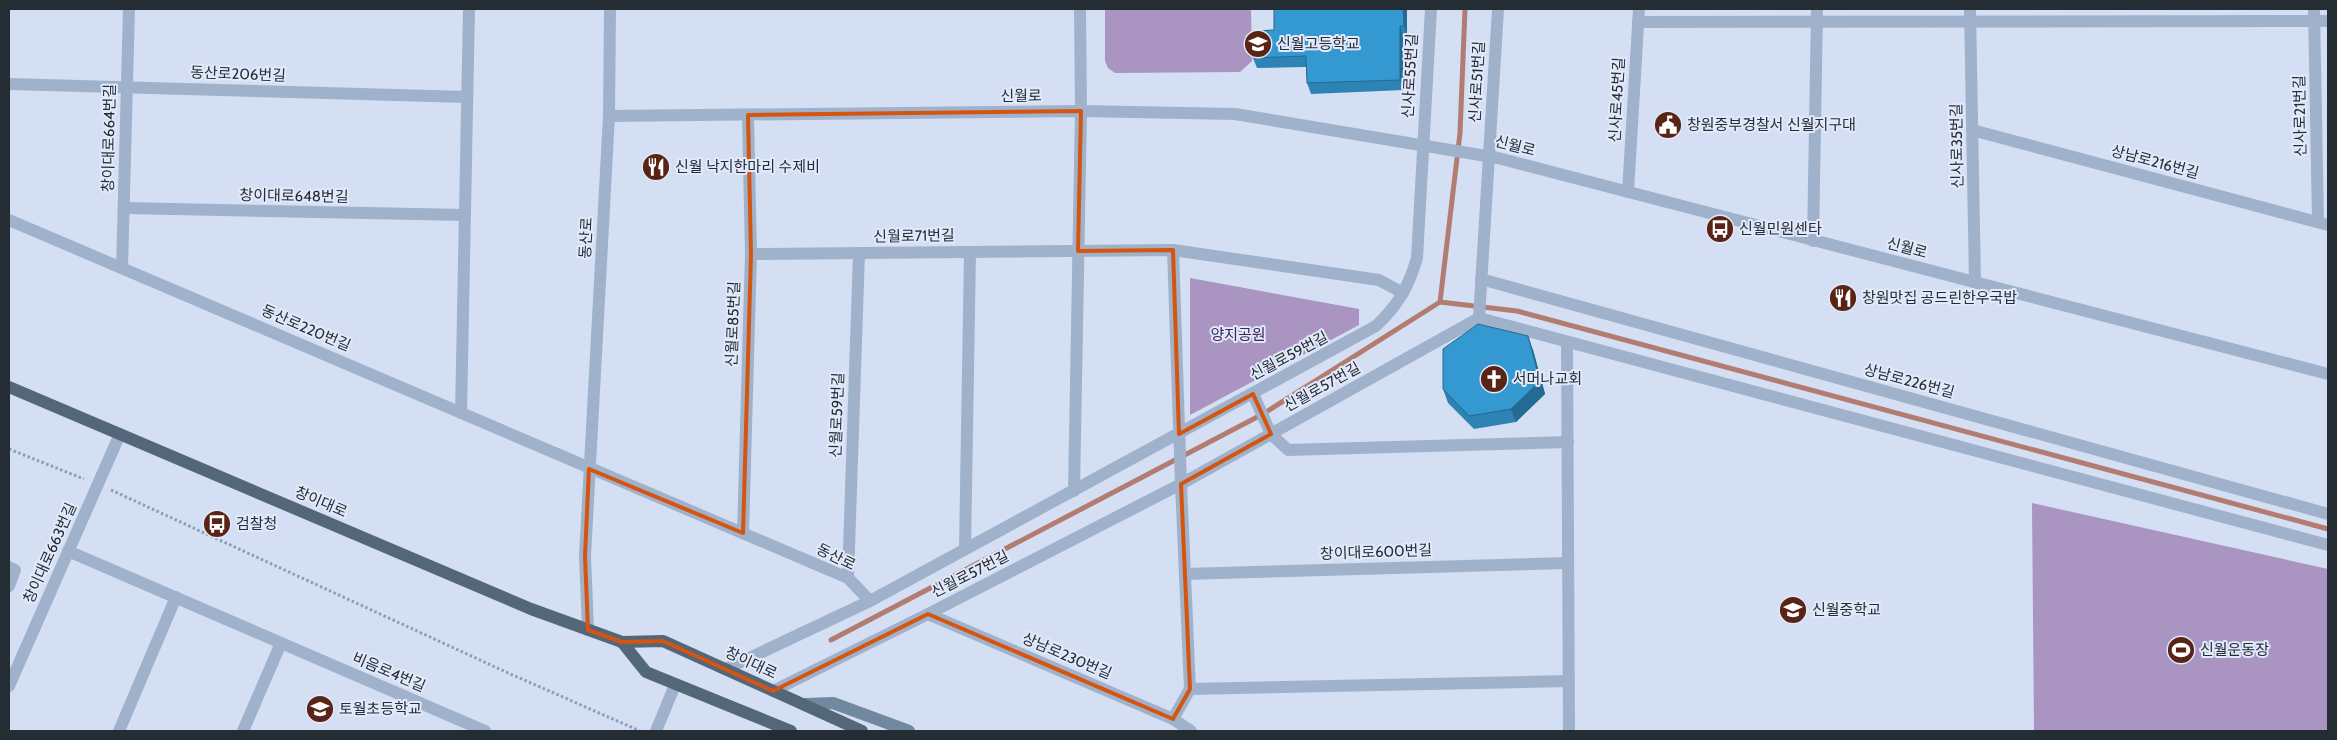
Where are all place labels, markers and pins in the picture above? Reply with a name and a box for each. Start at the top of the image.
school or university icon: 신월고등학교 [1243,29,1273,59]
place label: 신월고등학교 [1277,35,1360,53]
public building icon: 창원중부경찰서 신월지구대 [1653,110,1683,140]
place label: 창원중부경찰서 신월지구대 [1687,116,1856,134]
restaurant icon: 신월 낙지한마리 수제비 [641,152,671,182]
place label: 신월 낙지한마리 수제비 [675,158,820,176]
bus stop icon: 신월민원센타 [1705,214,1735,244]
place label: 신월민원센타 [1739,220,1822,238]
restaurant icon: 창원맛집 공드린한우국밥 [1828,283,1858,313]
place label: 창원맛집 공드린한우국밥 [1862,289,2017,307]
church icon: 서머나교회 [1479,364,1509,394]
place label: 서머나교회 [1513,370,1582,388]
bus stop icon: 검찰청 [202,509,232,539]
place label: 검찰청 [236,515,277,533]
school or university icon: 신월중학교 [1778,595,1808,625]
place label: 신월중학교 [1812,601,1881,619]
sports icon: 신월운동장 [2166,635,2196,665]
place label: 신월운동장 [2200,641,2269,659]
school or university icon: 토월초등학교 [305,694,335,724]
place label: 토월초등학교 [339,700,422,718]

